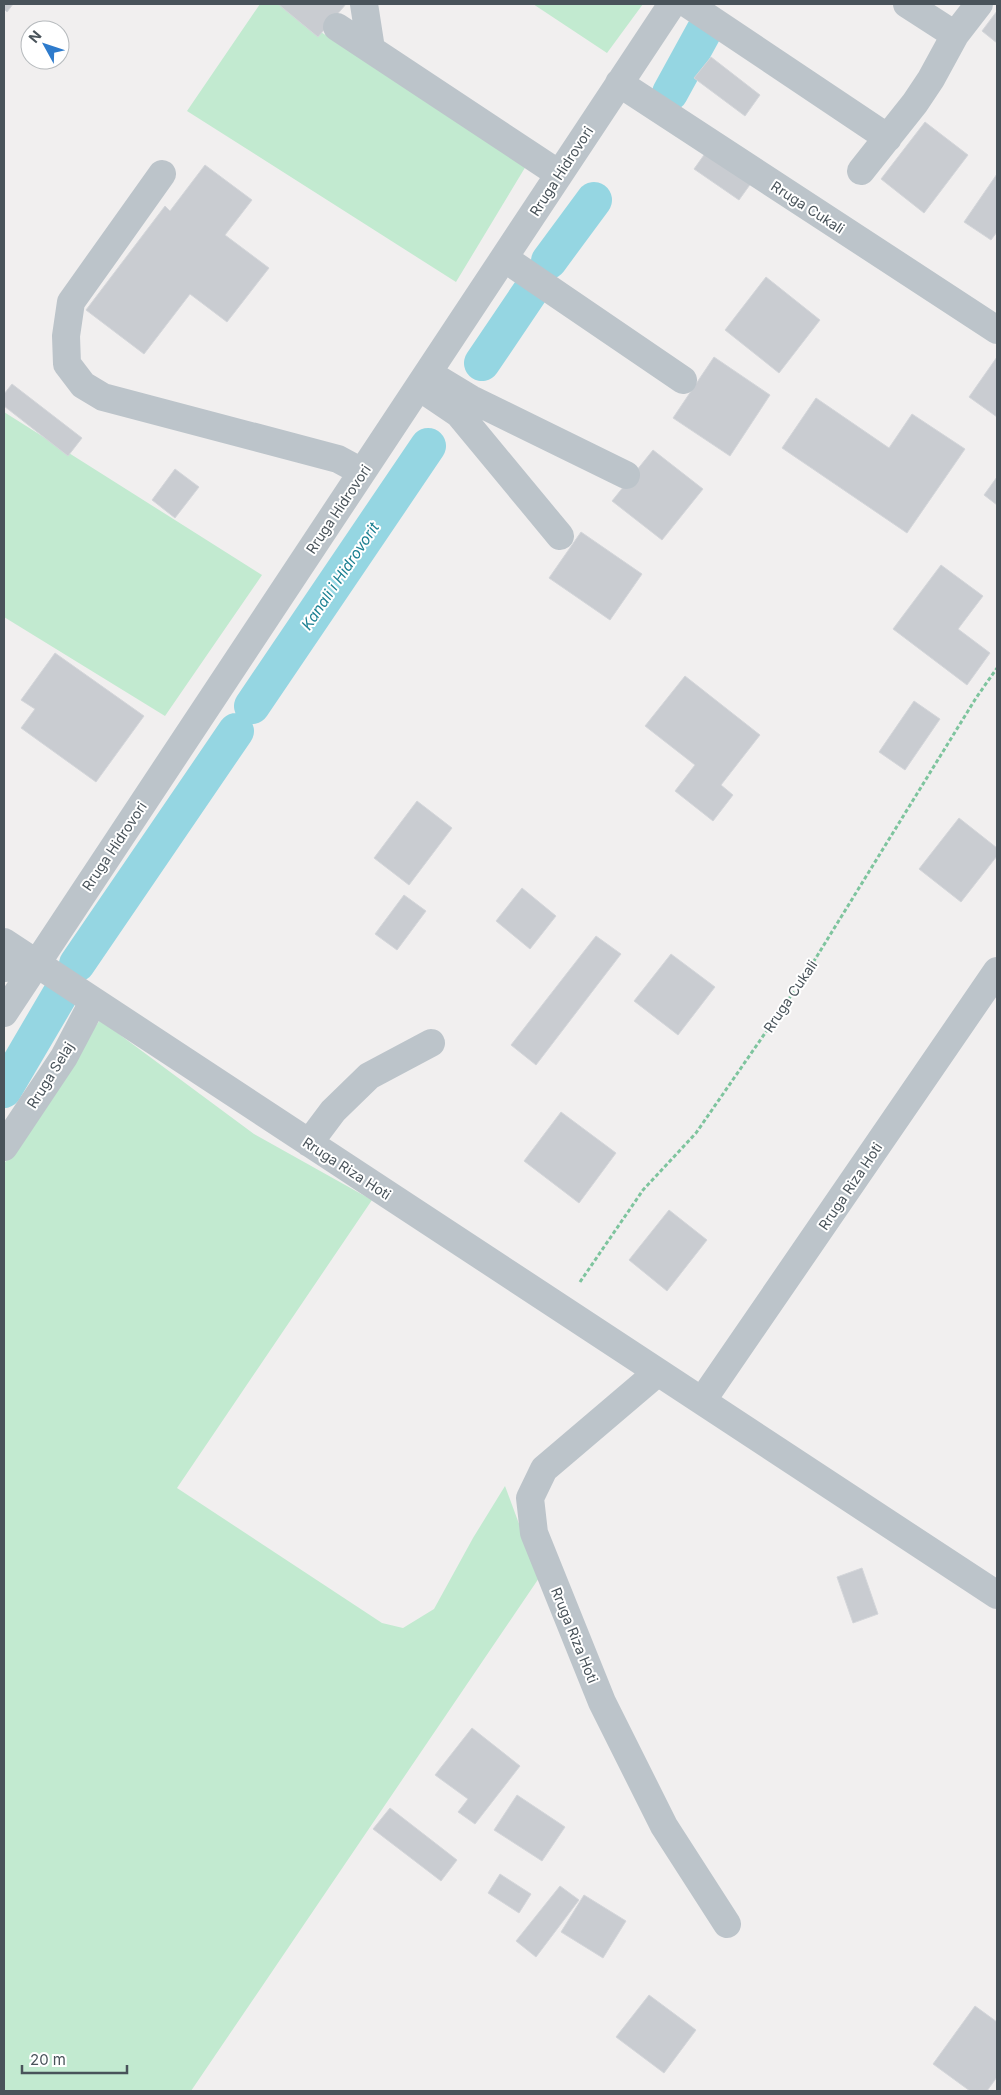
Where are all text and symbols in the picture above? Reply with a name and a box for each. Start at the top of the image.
north arrow [20,20,70,70]
text: N [25,27,45,46]
street label: Rruga Hidrovori [526,123,596,219]
street label: Rruga Cukali [768,177,848,237]
street label: Rruga Hidrovori [302,461,374,557]
water label: Kanali i Hidrovorit [297,518,384,633]
street label: Rruga Hidrovori [78,798,150,894]
street label: Rruga Cukali [760,957,820,1035]
street label: Rruga Selaj [23,1039,77,1111]
street label: Rruga Riza Hoti [300,1133,394,1203]
street label: Rruga Riza Hoti [815,1139,885,1233]
street label: Rruga Riza Hoti [548,1585,602,1685]
scale bar [22,2042,128,2074]
text: 20 m [30,2050,66,2069]

